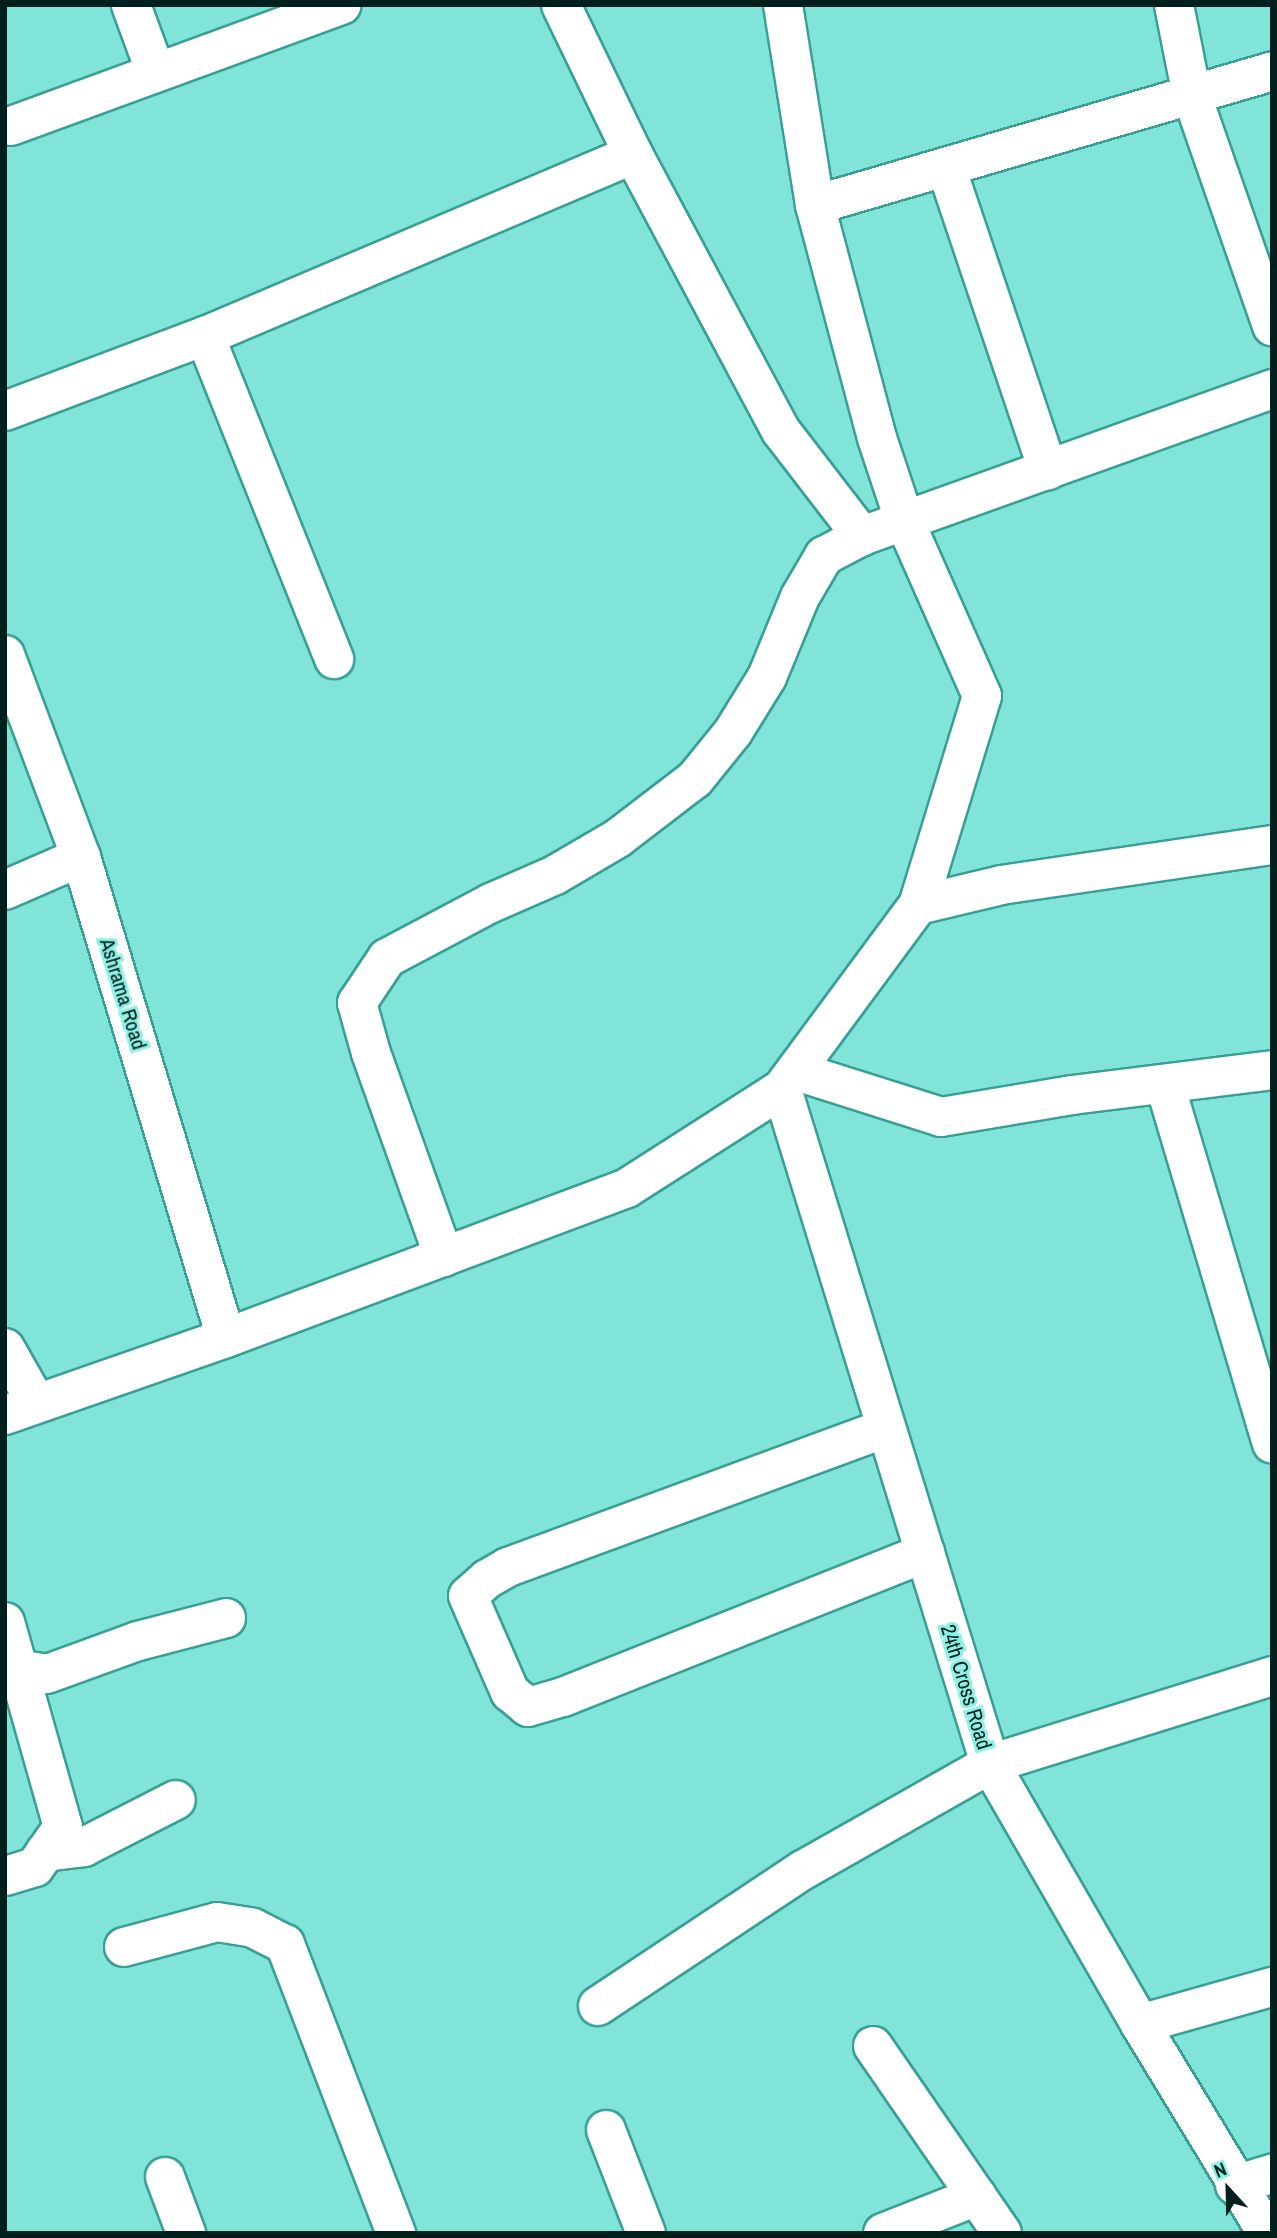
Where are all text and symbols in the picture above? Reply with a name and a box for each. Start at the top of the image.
street label: Ashrama Road [94,935,152,1053]
street label: 24th Cross Road [935,1622,997,1752]
north arrow [1193,2154,1263,2224]
text: N [1210,2155,1230,2184]

